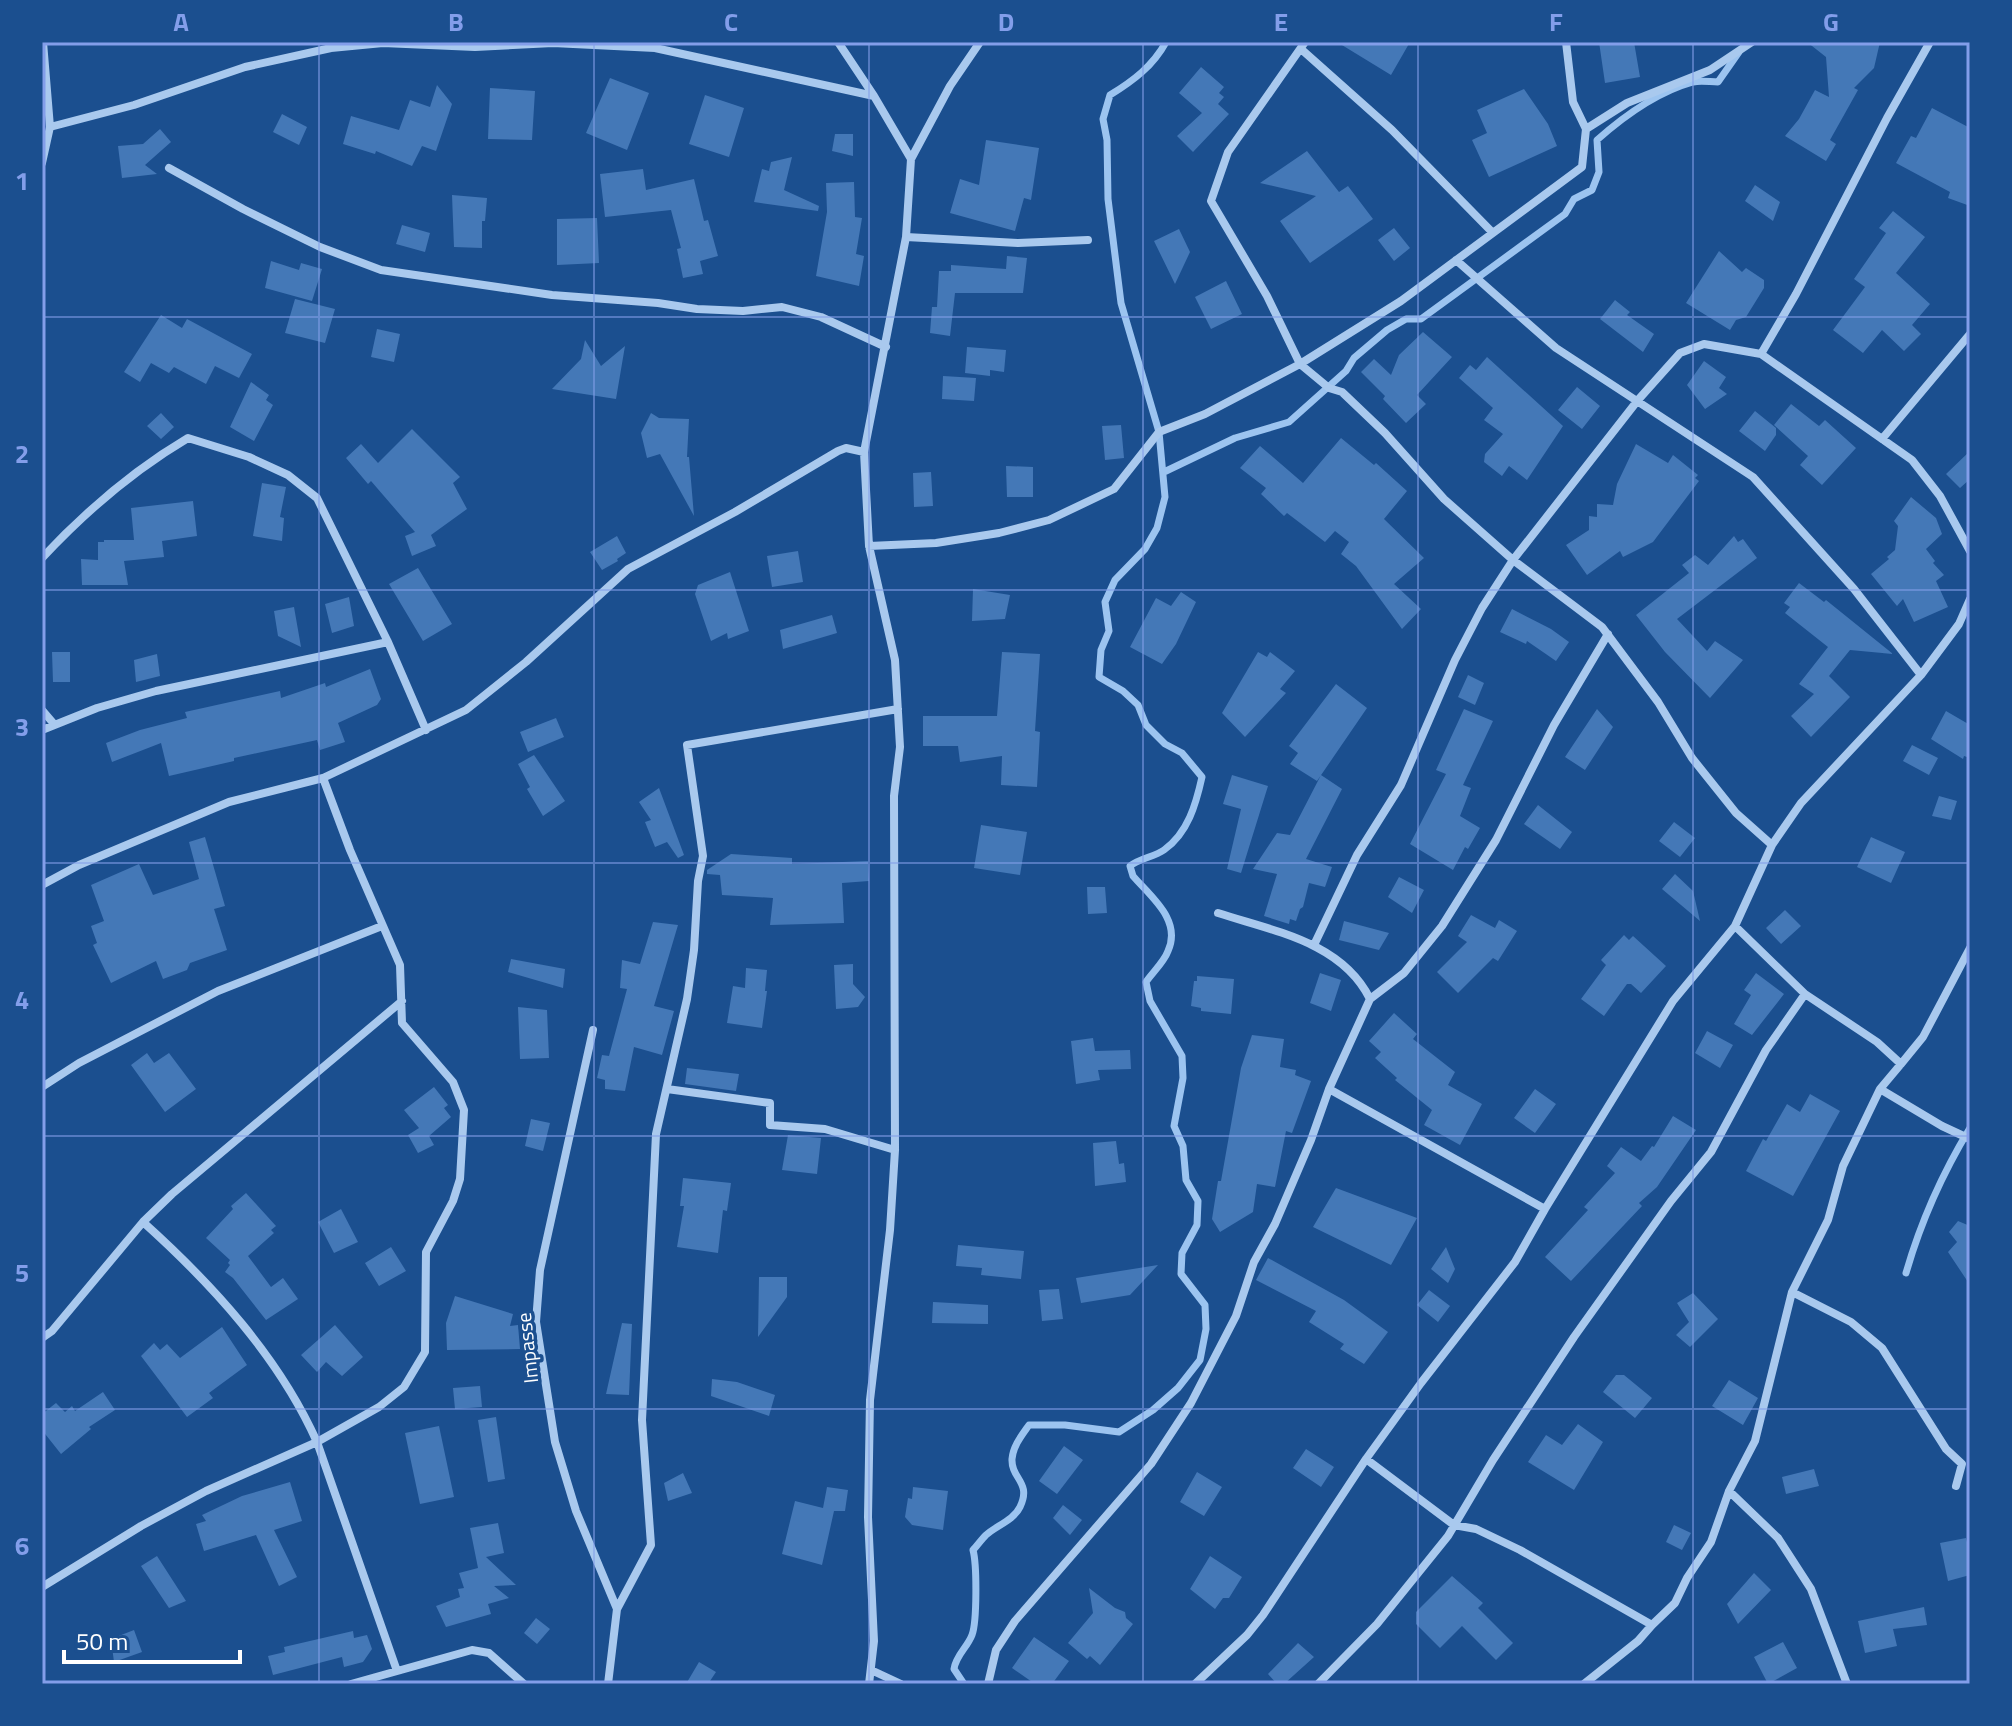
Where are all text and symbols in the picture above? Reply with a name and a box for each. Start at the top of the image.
text: A [173,2,189,41]
text: B [448,2,464,41]
text: C [724,2,738,41]
text: D [998,2,1014,41]
text: E [1274,2,1288,41]
text: F [1549,2,1563,41]
text: G [1823,2,1839,41]
text: 1 [15,161,29,200]
text: 2 [15,434,29,473]
text: 3 [15,707,29,746]
text: 4 [15,980,29,1019]
text: 5 [15,1253,29,1292]
street label: Impasse [508,1311,546,1385]
text: 6 [15,1526,29,1565]
scale bar [64,1614,240,1664]
text: 50 m [76,1623,128,1659]

